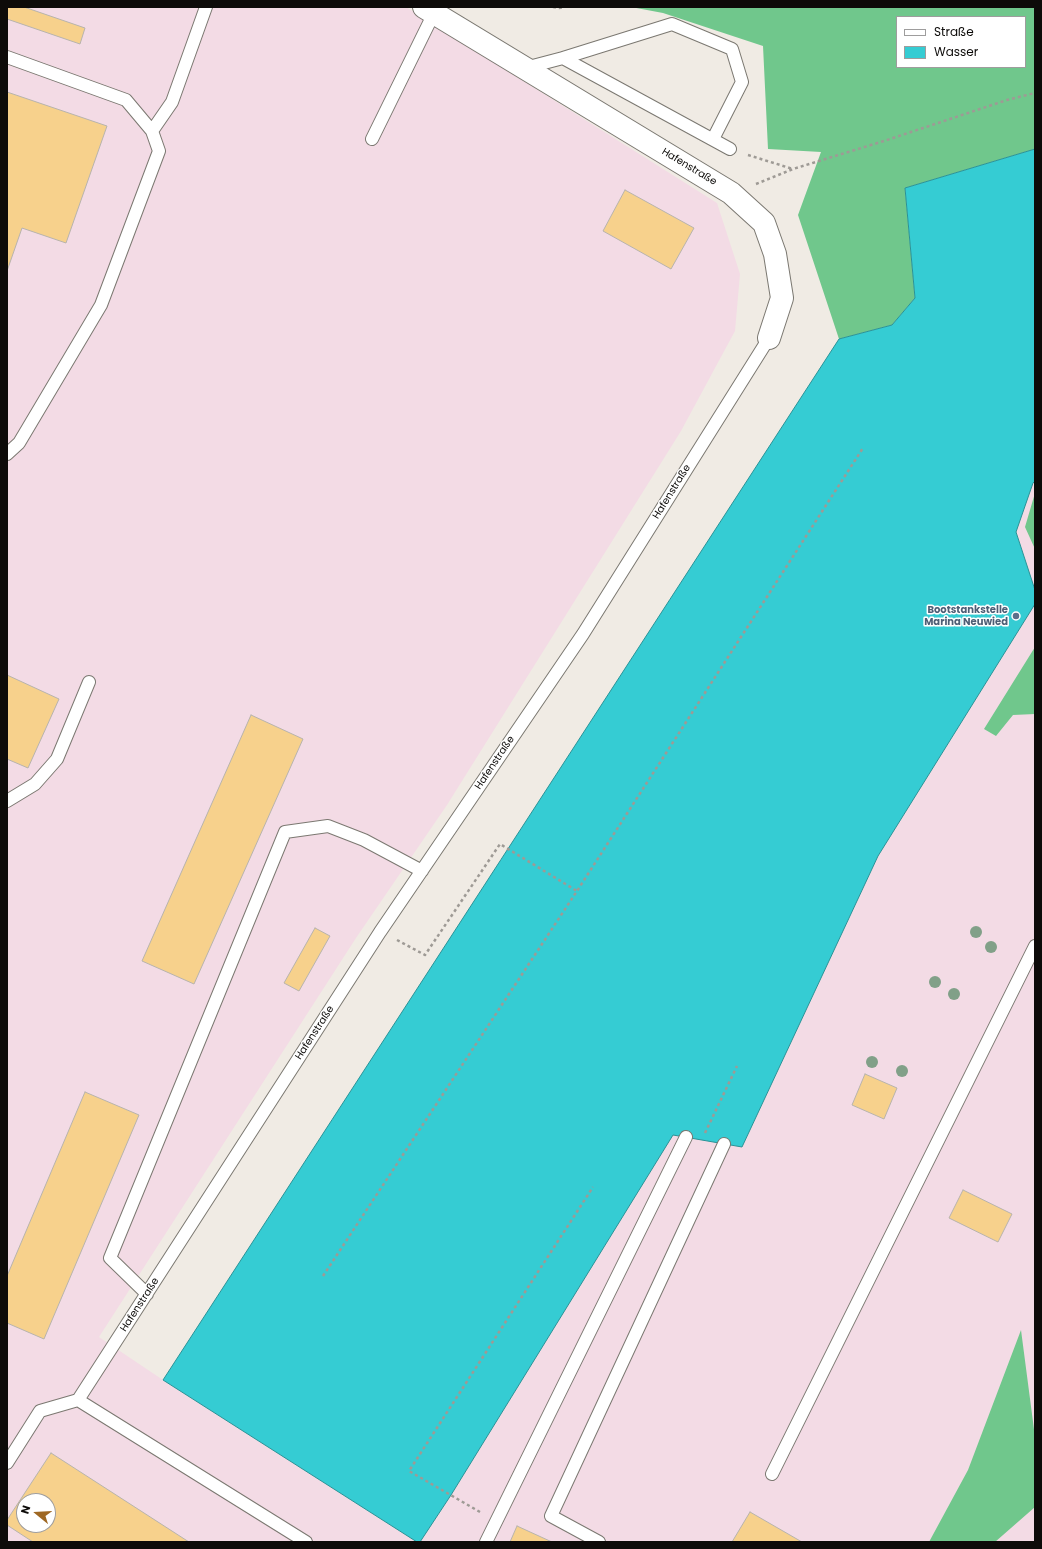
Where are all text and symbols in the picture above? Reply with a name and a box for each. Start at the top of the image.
legend [896,16,1026,68]
text: Straße [934,23,974,40]
text: Wasser [934,43,978,60]
street label: Hafenstraße [659,146,719,188]
street label: Hafenstraße [651,463,693,521]
place label: Bootstankstelle Marina Neuwied [924,604,1008,628]
marker: Bootstankstelle Marina Neuwied [1011,611,1021,621]
street label: Hafenstraße [473,734,517,792]
street label: Hafenstraße [293,1004,337,1062]
street label: Hafenstraße [118,1276,162,1334]
north arrow [16,1493,56,1533]
text: N [17,1503,34,1516]

